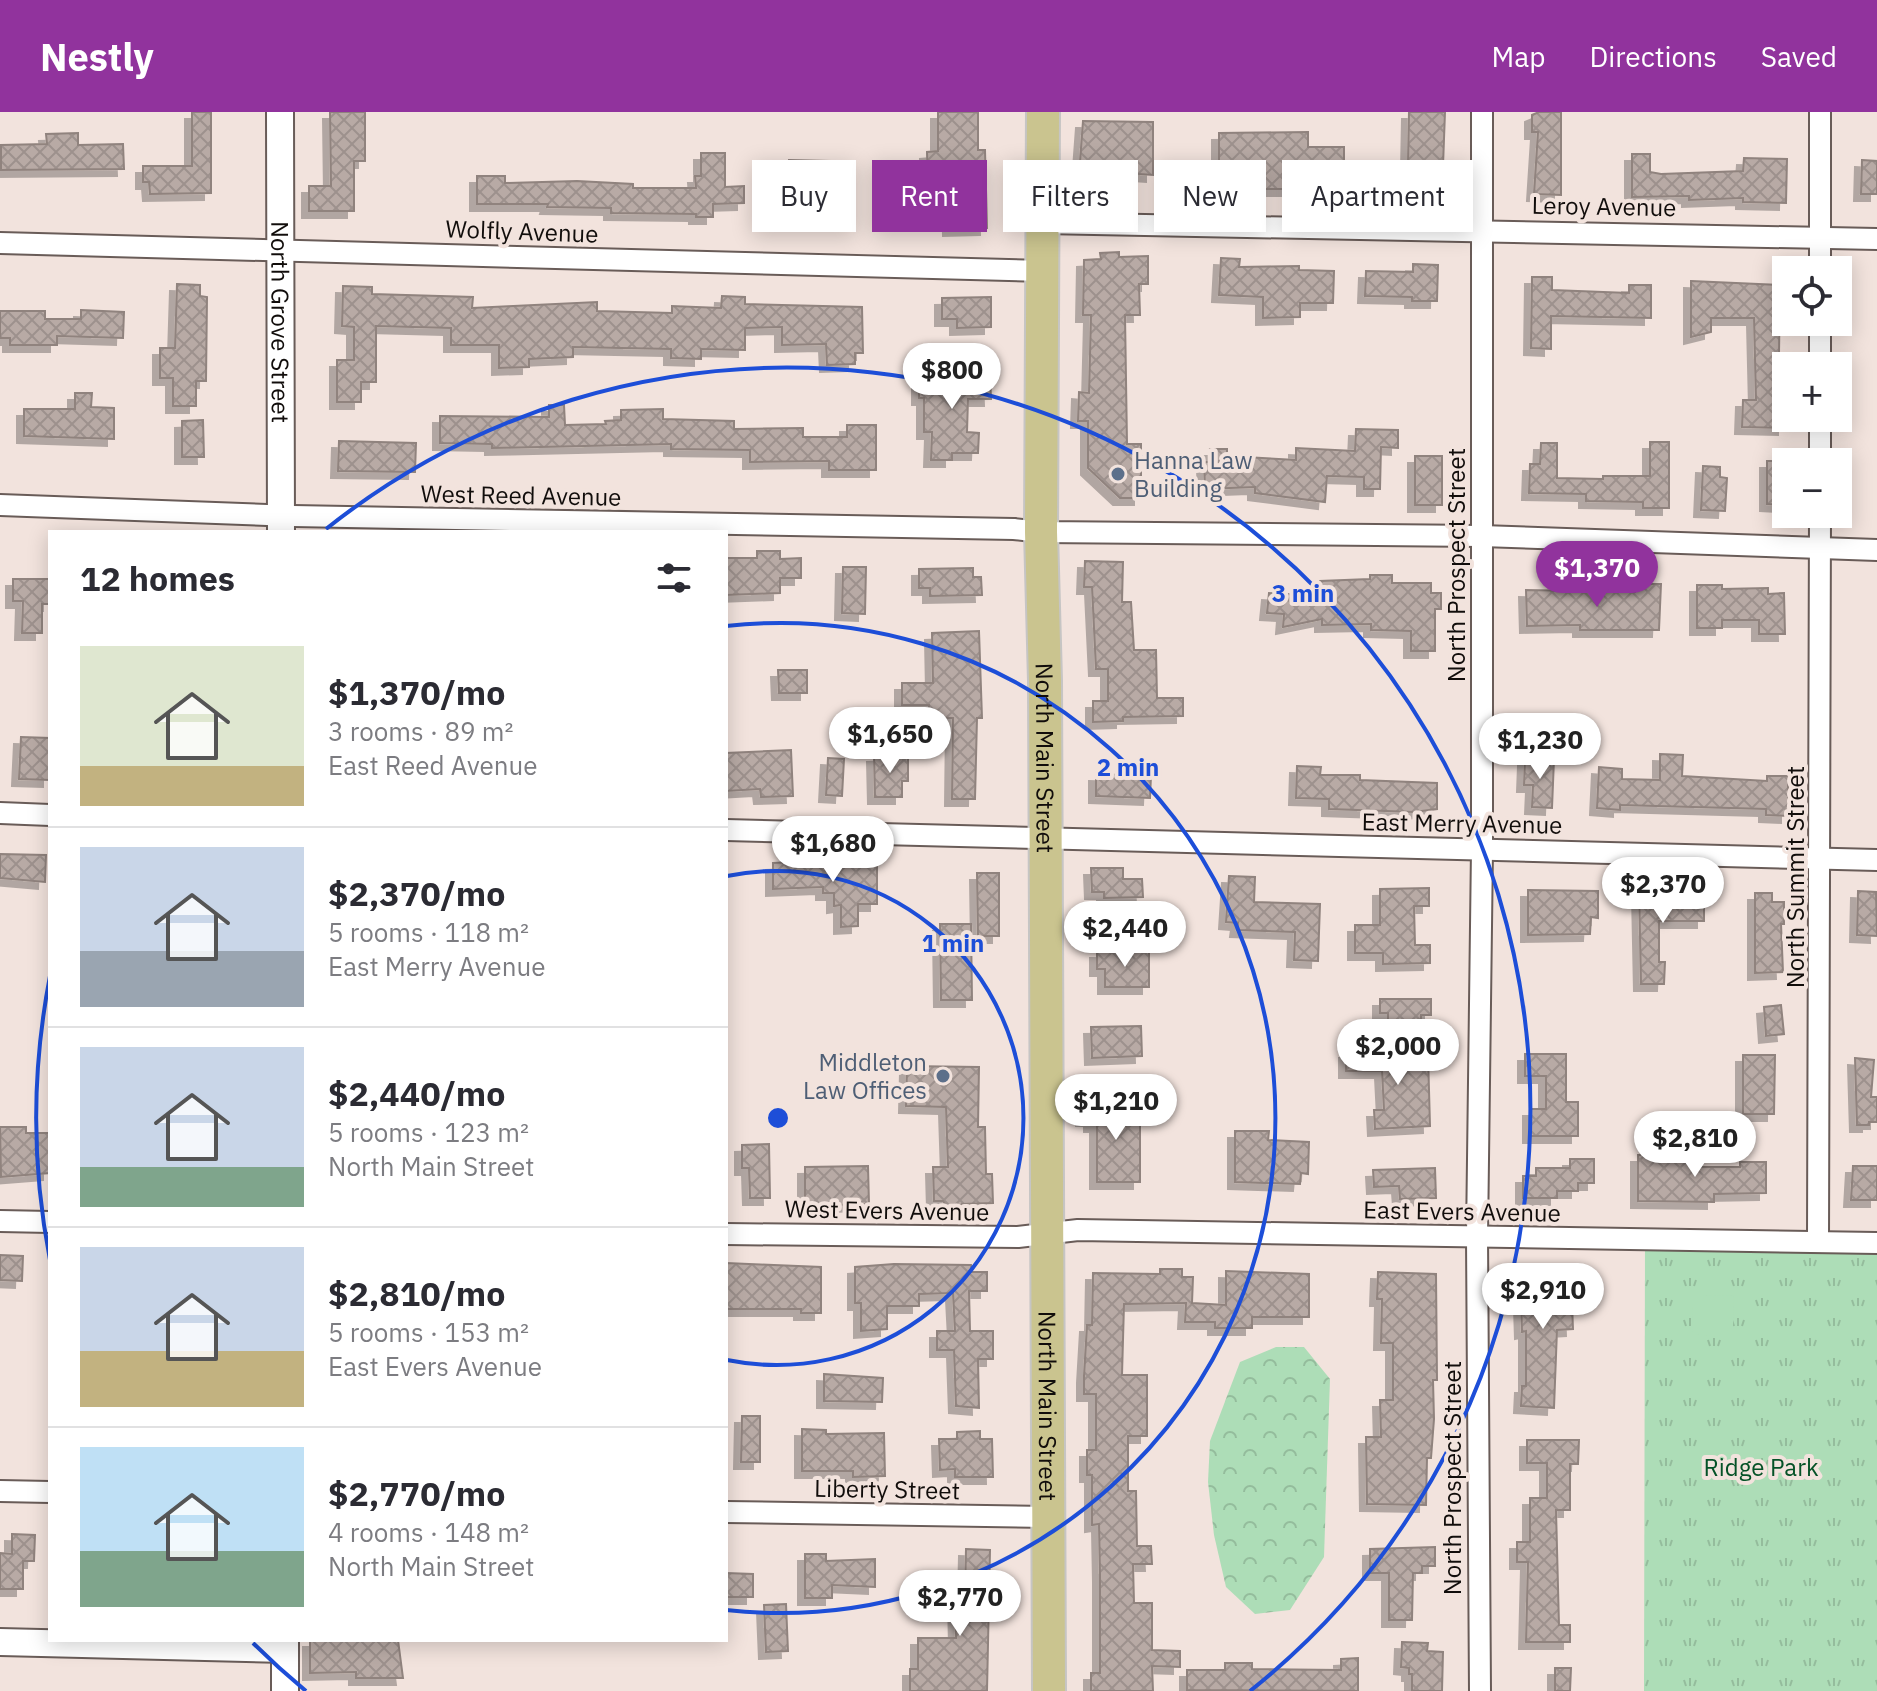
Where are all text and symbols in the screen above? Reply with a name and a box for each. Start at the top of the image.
text: Nestly [40,32,154,81]
text: Map [1491,38,1545,75]
text: Directions [1589,38,1717,75]
text: Saved [1761,38,1837,75]
chip: Buy [752,160,856,232]
chip: Rent [872,160,987,232]
chip: Filters [1003,160,1138,232]
chip: New [1154,160,1266,232]
chip: Apartment [1282,160,1473,232]
street label: Leroy Avenue [1531,189,1677,223]
street label: Wolfly Avenue [445,212,599,250]
street label: North Grove Street [264,221,297,423]
map controls [1772,256,1852,528]
button: locate [1772,256,1852,336]
pin: $800 [905,343,999,411]
text: $800 [921,352,983,386]
button: + [1772,352,1852,432]
place label: Hanna Law Building [1134,444,1253,504]
street label: North Prospect Street [1440,448,1472,682]
button: − [1772,448,1852,528]
marker: Hanna Law Building [1109,465,1127,483]
street label: West Reed Avenue [420,477,622,513]
pin: $1,370 [1532,541,1662,609]
text: $1,370 [1554,550,1640,584]
text: 12 homes [80,556,235,600]
icon: filters [652,556,696,600]
text: 3 min [1272,577,1334,609]
street label: North Main Street [1029,662,1062,853]
text: $1,370/mo [328,670,505,714]
icon: home [144,678,240,774]
pin: $1,650 [825,707,955,775]
pin: $1,230 [1475,713,1605,781]
text: 3 rooms · 89 m² [328,714,513,748]
text: $1,650 [847,716,933,750]
text: $1,230 [1497,722,1583,756]
text: East Reed Avenue [328,748,538,782]
text: 2 min [1097,751,1159,783]
street label: North Summit Street [1779,766,1811,988]
street label: East Merry Avenue [1361,805,1563,841]
pin: $1,680 [768,816,898,884]
text: $1,680 [790,825,876,859]
pin: $2,370 [1598,857,1728,925]
text: $2,370 [1620,866,1706,900]
text: $2,370/mo [328,871,505,915]
icon: home [144,879,240,975]
pin: $2,440 [1060,901,1190,969]
text: $2,440 [1082,910,1168,944]
text: 5 rooms · 118 m² [328,915,529,949]
text: 1 min [922,927,984,959]
text: East Merry Avenue [328,949,545,983]
pin: $2,000 [1333,1019,1463,1087]
text: $2,000 [1355,1028,1441,1062]
place label: Middleton Law Offices [803,1046,927,1106]
marker: Middleton Law Offices [934,1067,952,1085]
text: $2,440/mo [328,1071,505,1115]
pin: $1,210 [1051,1074,1181,1142]
icon: home [144,1079,240,1175]
text: $1,210 [1073,1083,1159,1117]
centre of rings [764,1104,792,1132]
pin: $2,810 [1630,1111,1760,1179]
text: 5 rooms · 123 m² [328,1115,529,1149]
text: $2,810 [1652,1120,1738,1154]
text: North Main Street [328,1149,534,1183]
street label: West Evers Avenue [784,1192,990,1228]
street label: East Evers Avenue [1363,1193,1561,1229]
pin: $2,910 [1478,1263,1608,1331]
text: $2,810/mo [328,1271,505,1315]
text: $2,910 [1500,1272,1586,1306]
icon: home [144,1279,240,1375]
street label: North Main Street [1031,1311,1064,1501]
text: 5 rooms · 153 m² [328,1315,529,1349]
text: East Evers Avenue [328,1349,542,1383]
street label: North Prospect Street [1436,1361,1468,1595]
park label: Ridge Park [1703,1451,1819,1483]
text: $2,770/mo [328,1471,505,1515]
street label: Liberty Street [814,1472,960,1506]
icon: home [144,1479,240,1575]
text: 4 rooms · 148 m² [328,1515,529,1549]
text: North Main Street [328,1549,534,1583]
pin: $2,770 [895,1570,1025,1638]
text: $2,770 [917,1579,1003,1613]

